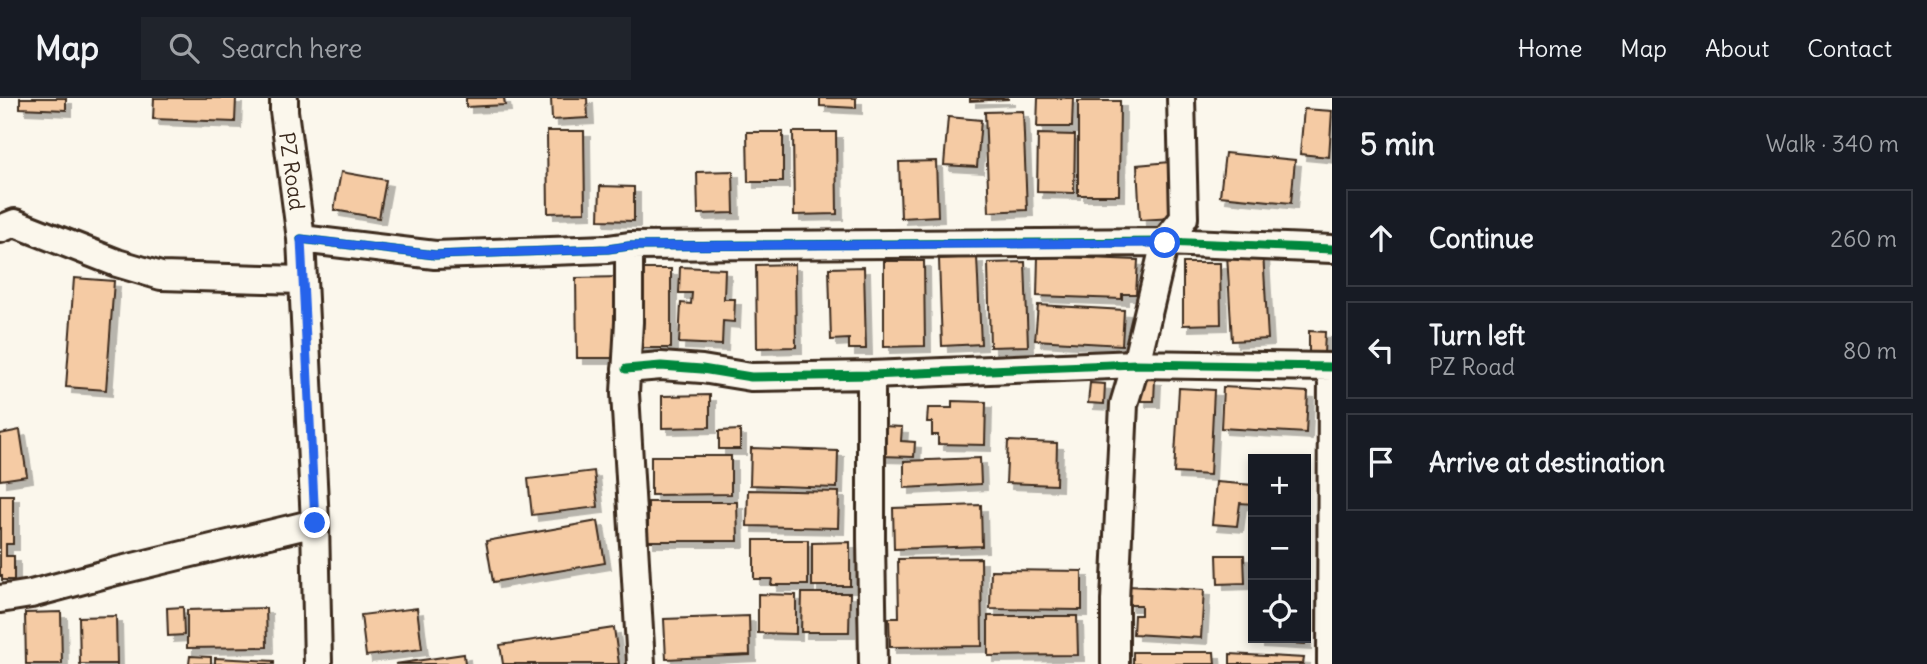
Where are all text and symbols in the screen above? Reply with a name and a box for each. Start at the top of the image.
search box [141,17,631,80]
text: Map [35,27,99,69]
icon: search [165,29,203,67]
text: Search here [221,32,362,65]
text: Home [1518,33,1582,63]
text: Map [1620,33,1667,63]
text: About [1705,33,1769,63]
text: Contact [1807,33,1892,63]
text: 5 min [1360,125,1435,163]
text: Walk · 340 m [1766,129,1899,158]
street label: PZ Road [273,130,311,212]
icon: ahead [1362,219,1400,257]
text: Continue [1429,222,1534,255]
text: 260 m [1830,224,1897,253]
route start [1149,227,1180,258]
text: Turn left [1429,319,1525,352]
icon: left [1362,331,1400,369]
text: 80 m [1843,336,1897,365]
text: PZ Road [1429,352,1515,381]
icon: arrive [1362,443,1400,481]
text: Arrive at destination [1429,446,1665,479]
map controls [1248,454,1311,643]
button: + [1248,454,1311,517]
route end [299,507,330,538]
button: − [1248,517,1311,580]
button: locate [1248,580,1311,643]

